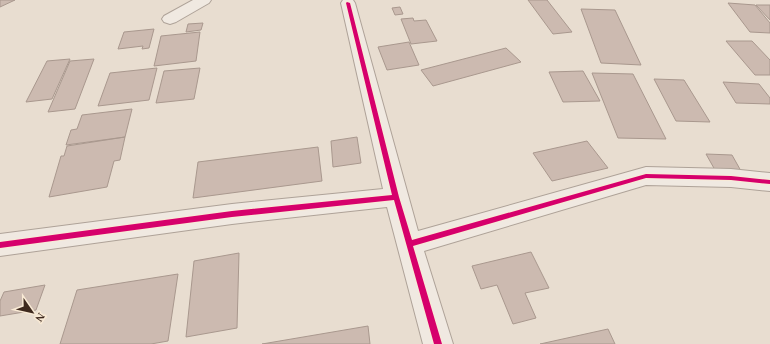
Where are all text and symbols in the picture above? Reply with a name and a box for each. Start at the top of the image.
north arrow [12,292,52,332]
text: N [33,311,47,324]

